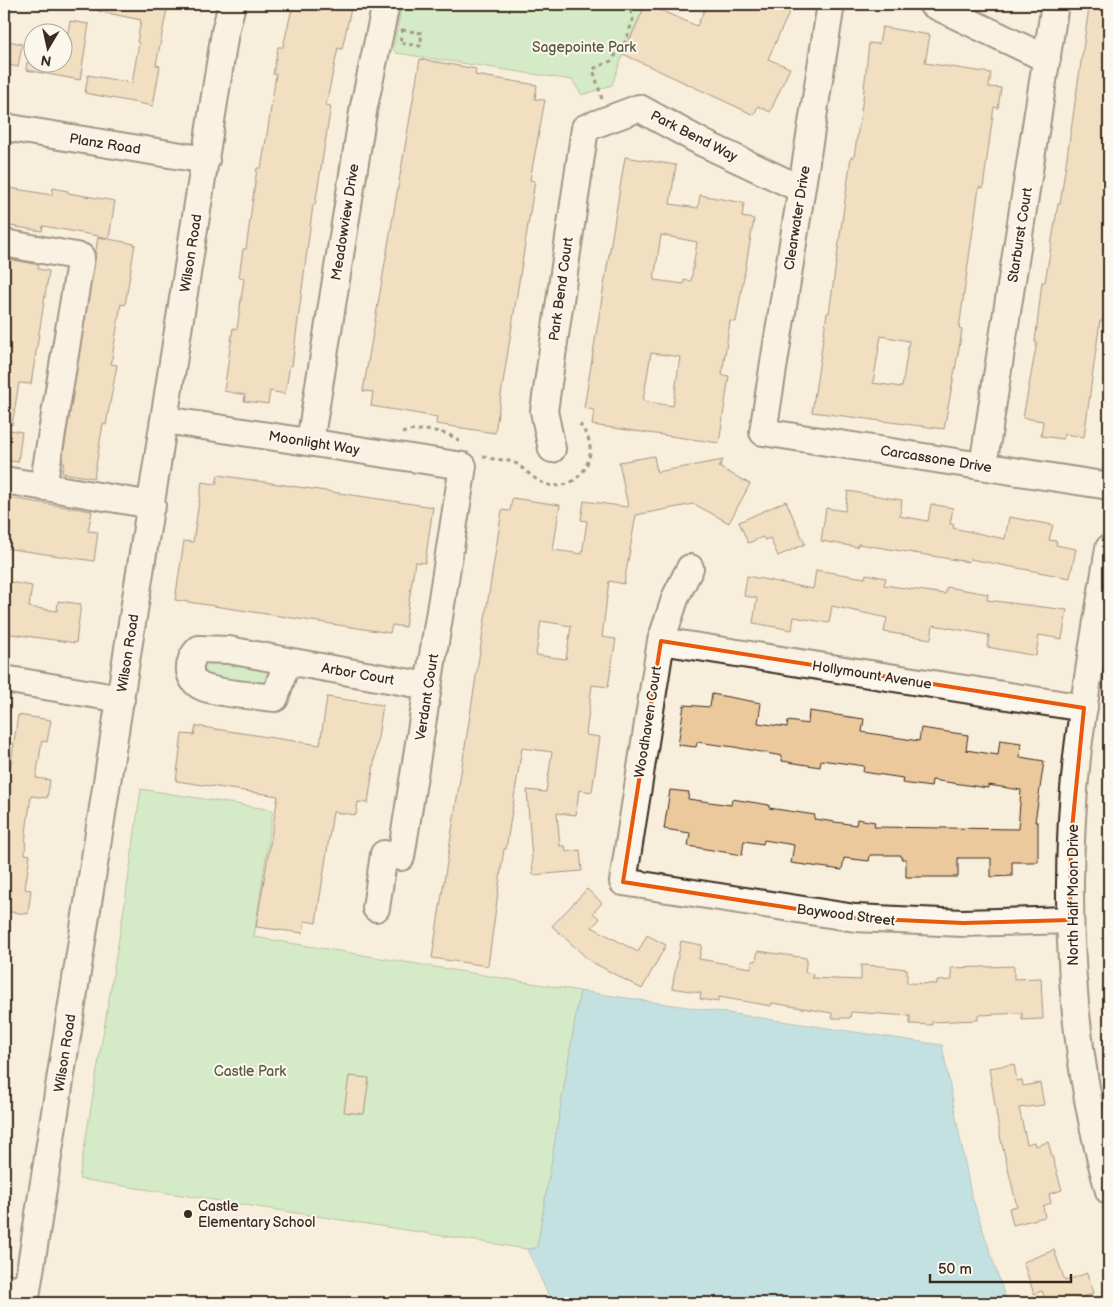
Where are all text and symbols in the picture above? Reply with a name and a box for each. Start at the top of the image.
north arrow [22,22,72,72]
park label: Sagepointe Park [532,39,636,56]
text: N [40,51,53,70]
street label: Park Bend Way [648,107,741,165]
street label: Planz Road [68,130,142,158]
street label: Meadowview Drive [327,162,363,282]
street label: Clearwater Drive [780,165,814,271]
street label: Starburst Court [1004,186,1036,284]
street label: Wilson Road [176,213,206,293]
street label: Park Bend Court [545,235,577,342]
street label: Moonlight Way [267,427,361,459]
street label: Carcassone Drive [879,442,993,476]
street label: Wilson Road [113,613,143,693]
street label: Verdant Court [412,652,442,742]
street label: Hollymount Avenue [811,657,933,693]
street label: Arbor Court [320,659,396,689]
street label: Woodhaven Court [631,664,665,779]
street label: North Half Moon Drive [1065,824,1082,966]
street label: Baywood Street [796,901,897,930]
street label: Wilson Road [50,1013,80,1093]
park label: Castle Park [214,1063,286,1080]
place label: Castle Elementary School [198,1198,316,1231]
marker: Castle Elementary School [182,1208,194,1220]
scale bar [930,1252,1072,1284]
text: 50 m [938,1260,972,1279]

